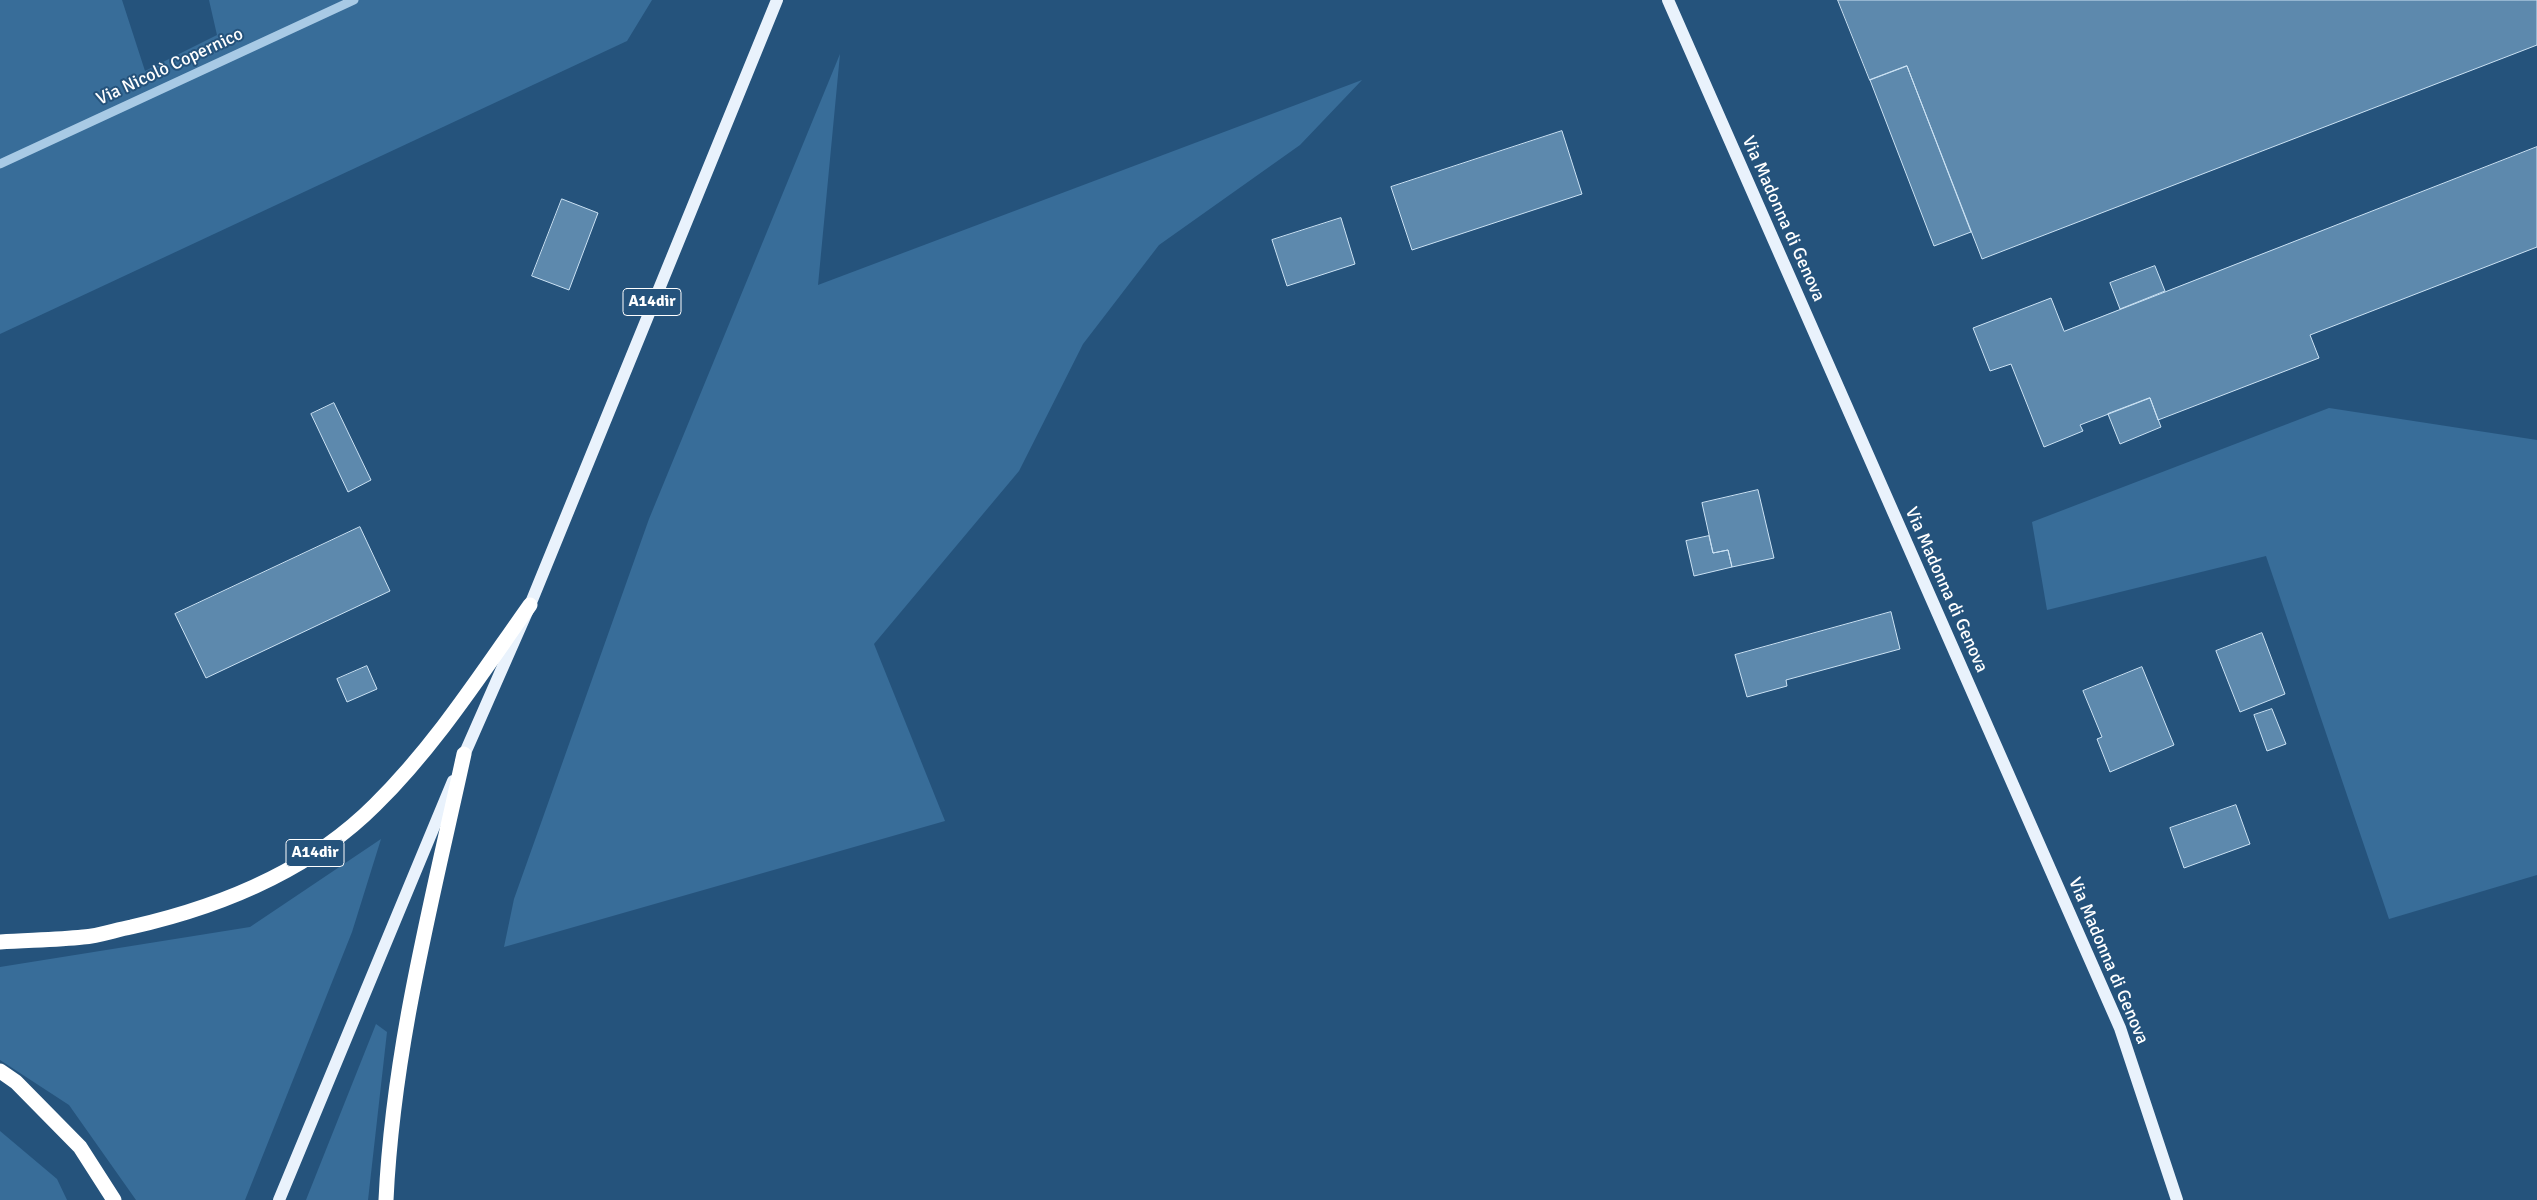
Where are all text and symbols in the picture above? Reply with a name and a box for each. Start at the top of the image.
street label: Via Nicolò Copernico [93,24,247,110]
street label: Via Madonna di Genova [1737,133,1829,305]
road number: A14dir [623,288,681,316]
street label: Via Madonna di Genova [1900,504,1992,676]
road number: A14dir [286,840,344,866]
street label: Via Madonna di Genova [2063,875,2153,1047]

